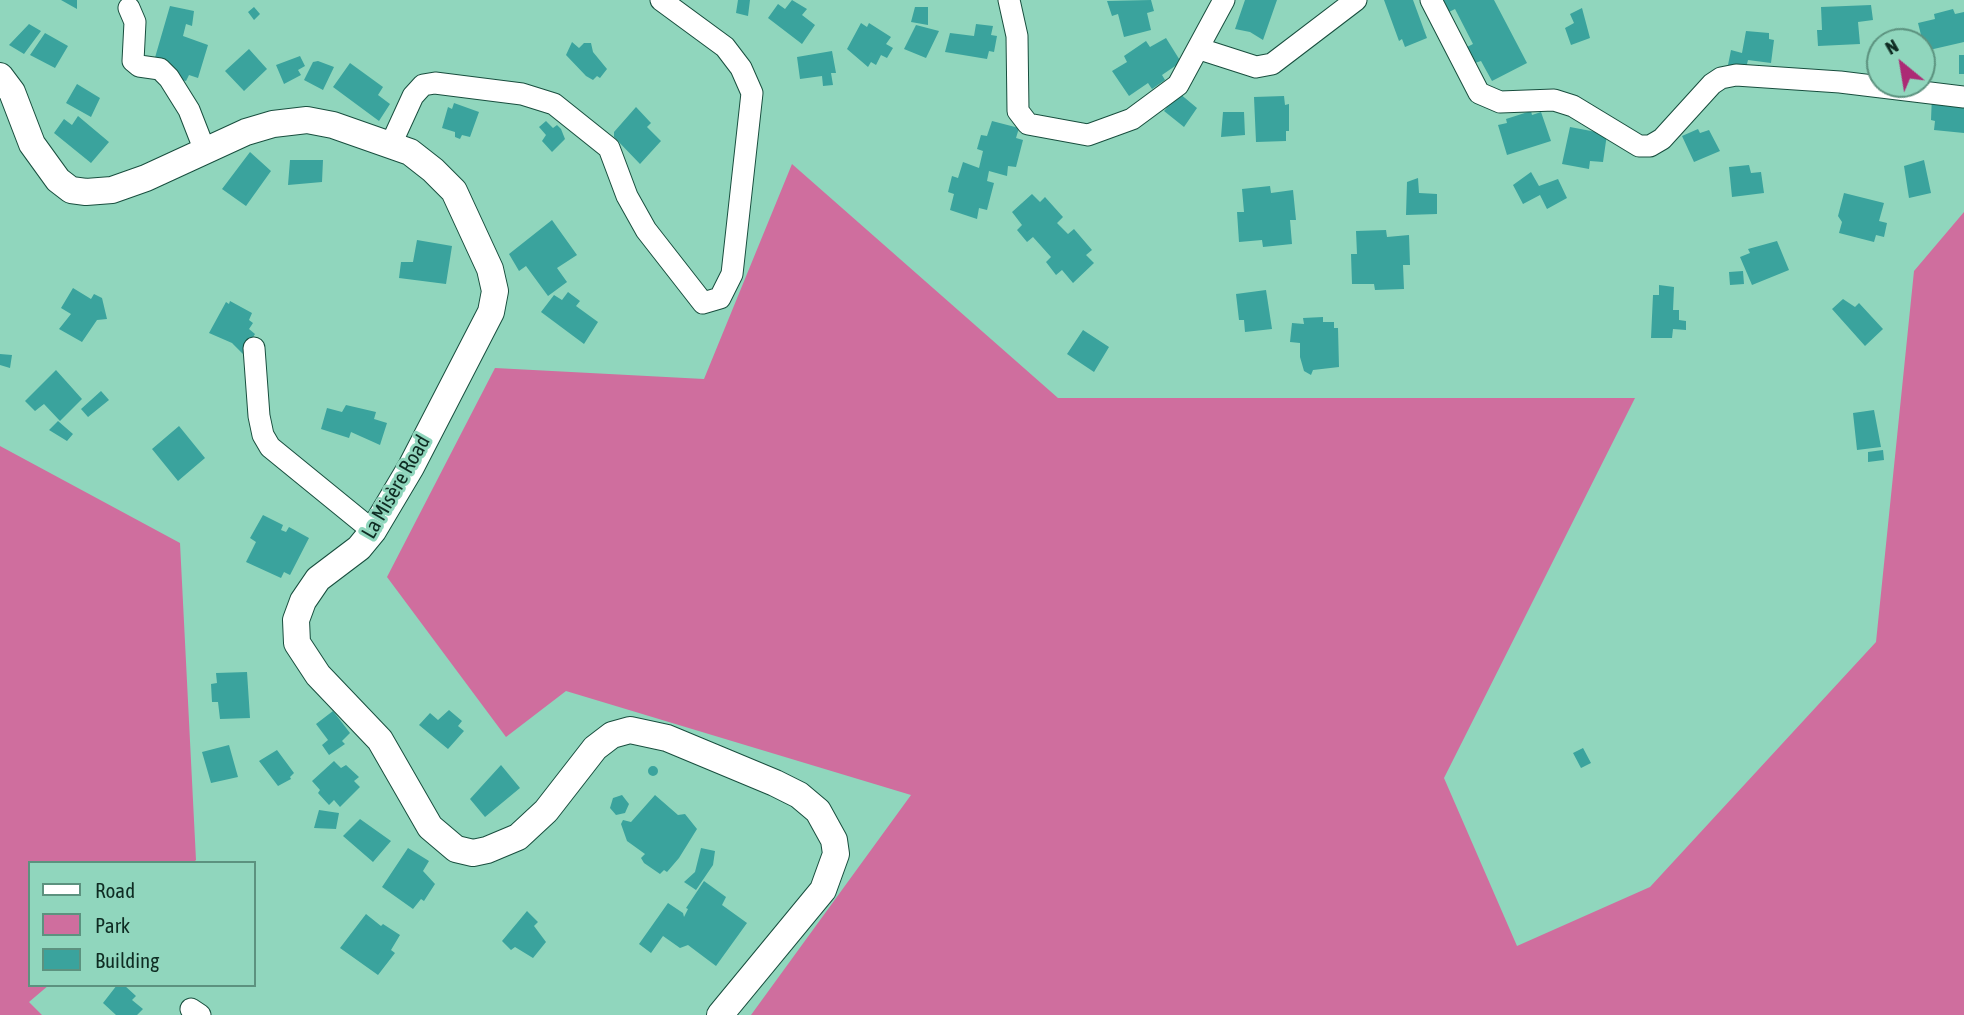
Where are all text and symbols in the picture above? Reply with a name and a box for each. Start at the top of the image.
north arrow [1866,28,1936,98]
text: N [1881,34,1902,59]
street label: La Misère Road [356,431,436,543]
legend [28,861,256,987]
text: Road [95,878,135,902]
text: Park [95,913,130,937]
text: Building [95,948,159,972]

